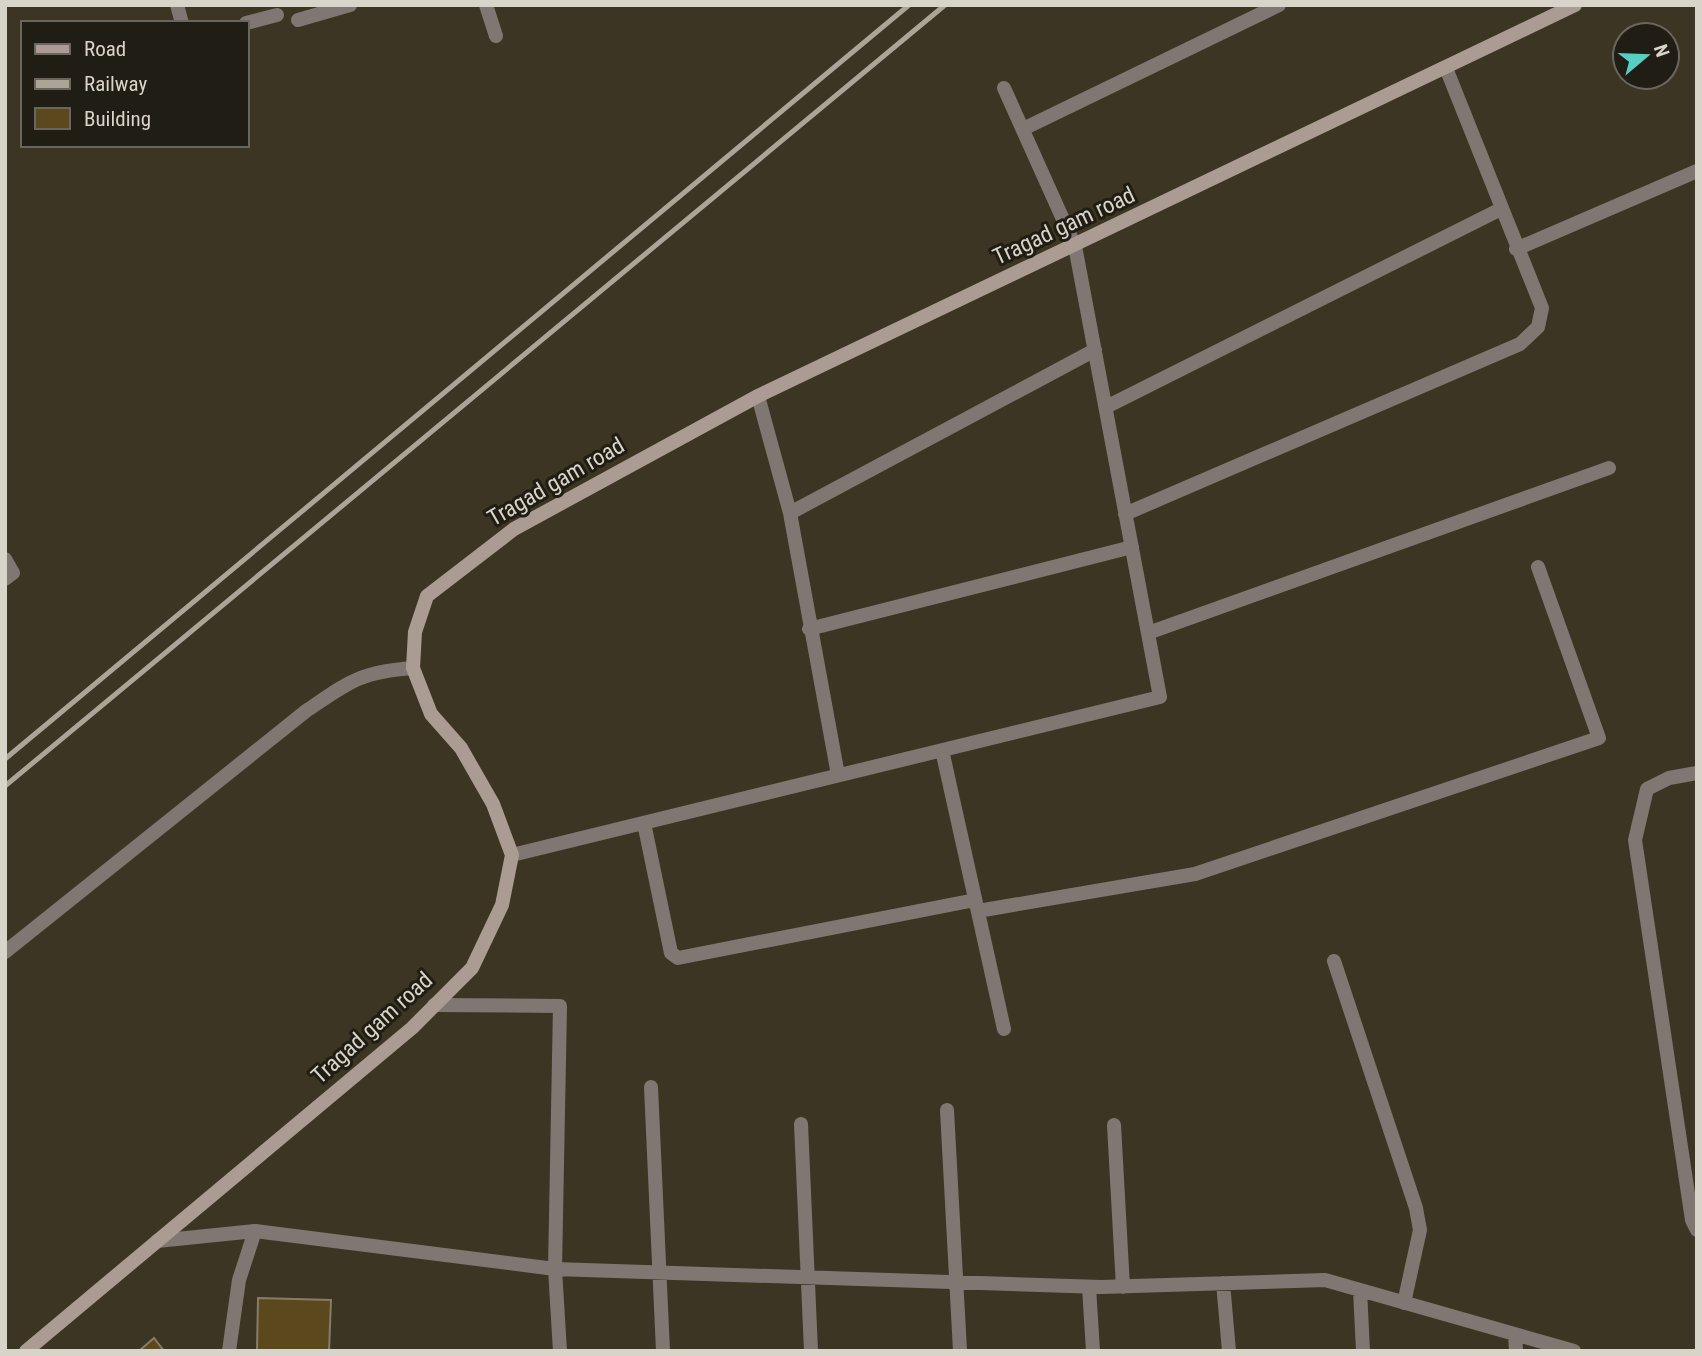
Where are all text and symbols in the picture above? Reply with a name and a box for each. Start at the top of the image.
legend [21,21,248,147]
north arrow [1611,21,1681,91]
text: Road [84,37,126,61]
text: N [1649,41,1674,60]
text: Railway [84,72,147,96]
text: Building [84,107,151,131]
street label: Tragad gam road [989,181,1139,271]
street label: Tragad gam road [483,432,629,532]
street label: Tragad gam road [306,967,438,1089]

